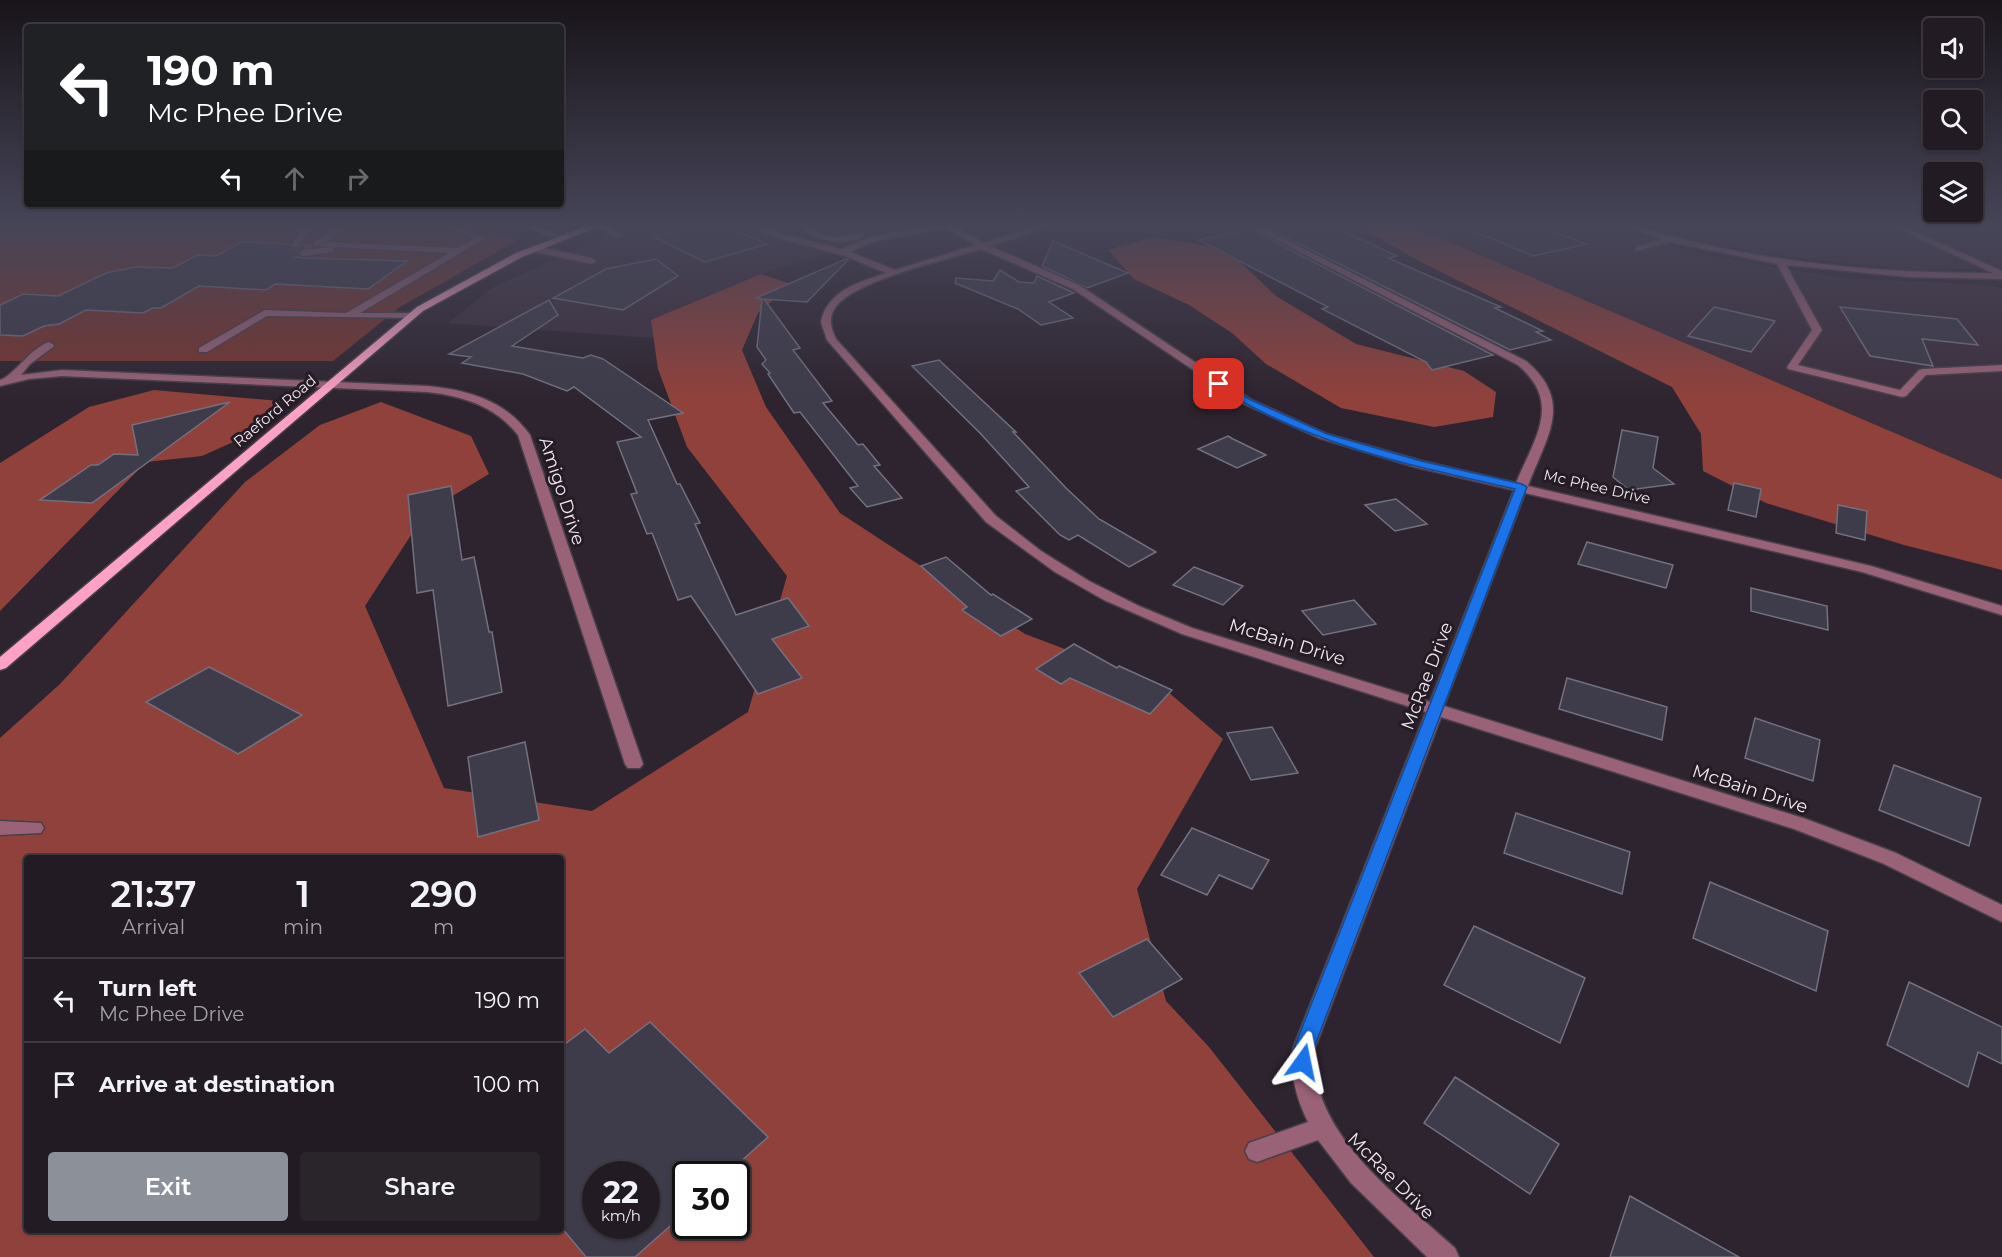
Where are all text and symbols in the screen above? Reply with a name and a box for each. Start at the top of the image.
map controls [1923,18,1983,222]
button: sound [1923,18,1983,78]
text: 190 m [147,44,275,96]
icon: left [48,48,126,126]
button: search [1923,90,1983,150]
text: Mc Phee Drive [147,96,343,129]
icon: left [215,162,248,195]
icon: ahead [278,162,311,195]
icon: right [341,162,374,195]
button: layers [1923,162,1983,222]
pin [1193,358,1244,409]
icon: arrive [1202,367,1235,400]
street label: Raeford Road [229,370,320,451]
street label: Amigo Drive [534,434,590,548]
street label: Mc Phee Drive [1542,465,1652,508]
street label: McBain Drive [1226,614,1348,670]
street label: McRae Drive [1396,619,1458,733]
street label: McBain Drive [1689,760,1811,818]
text: 21:37 [111,872,196,916]
text: 1 [296,872,310,916]
text: 290 [410,872,477,916]
text: Arrival [122,915,185,939]
text: min [283,915,323,939]
text: m [433,915,454,939]
text: Turn left [99,975,197,1002]
icon: left [48,984,81,1017]
text: 190 m [475,987,540,1014]
text: Mc Phee Drive [99,1002,244,1026]
position arrow [1271,1030,1335,1094]
icon: arrive [48,1068,81,1101]
text: Arrive at destination [99,1071,335,1098]
text: 100 m [474,1071,540,1098]
street label: McRae Drive [1343,1128,1439,1224]
button: Exit [48,1152,288,1221]
button: Share [300,1152,540,1221]
speed limit sign: 30 [672,1161,750,1239]
text: 22 [603,1174,639,1211]
text: km/h [601,1206,641,1225]

